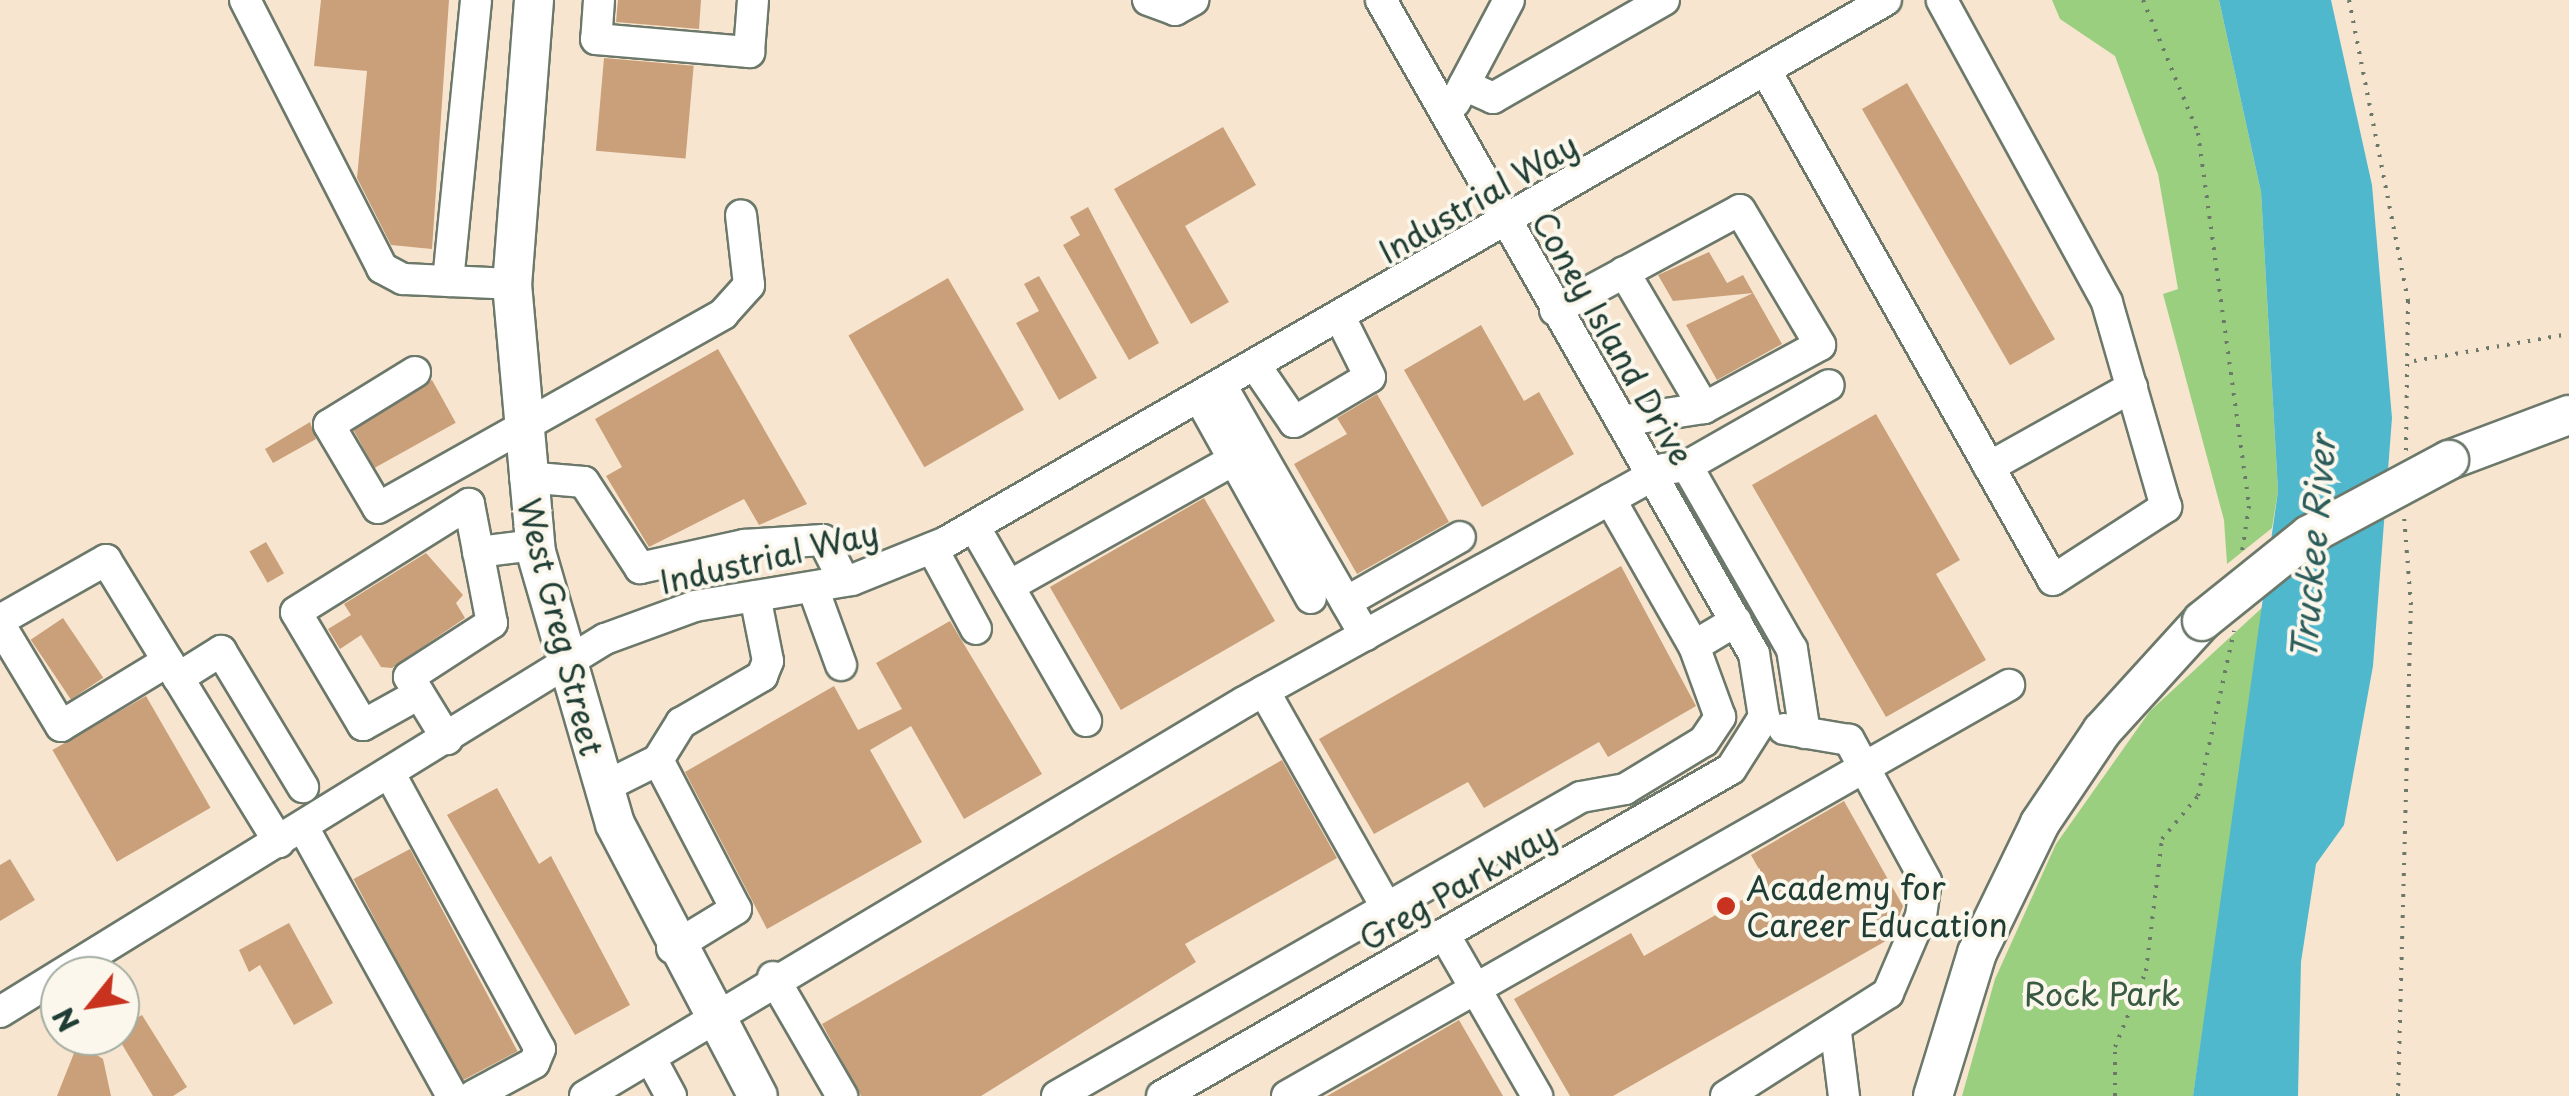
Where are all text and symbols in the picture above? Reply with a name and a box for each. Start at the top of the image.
street label: Industrial Way [1371,125,1585,271]
street label: Coney Island Drive [1524,203,1702,473]
water label: Truckee River [2281,432,2343,664]
street label: West Greg Street [510,493,612,761]
street label: Industrial Way [656,513,882,601]
street label: Greg Parkway [1351,814,1563,958]
place label: Academy for Career Education [1746,869,2011,944]
marker: Academy for Career Education [1715,895,1737,917]
north arrow [40,956,140,1056]
park label: Rock Park [2024,974,2180,1012]
text: N [41,1000,89,1041]

